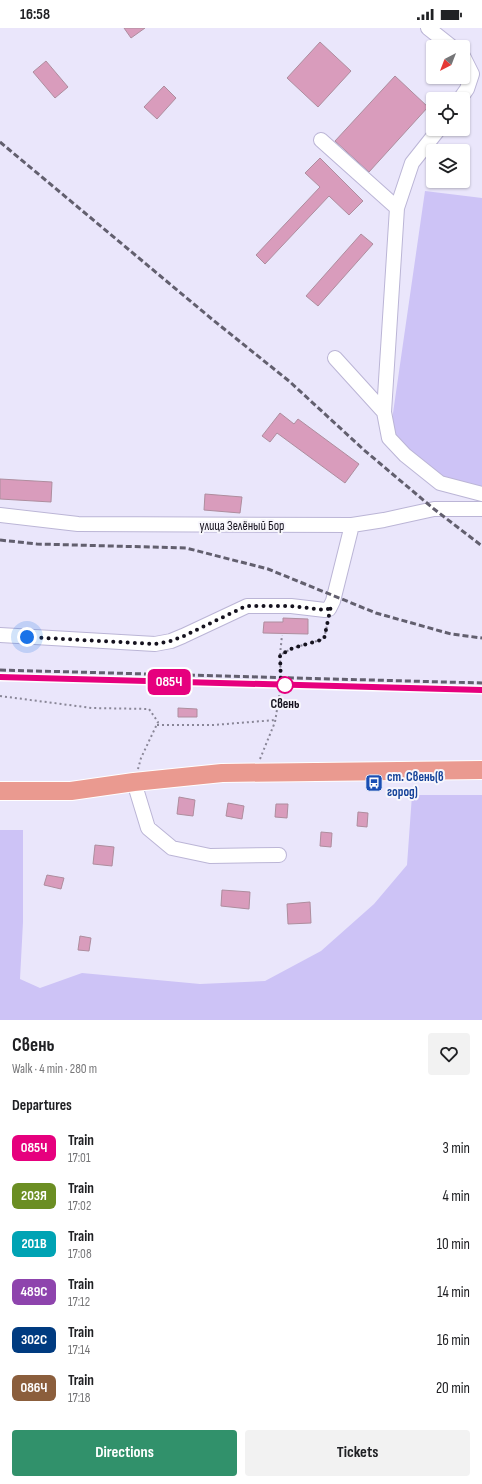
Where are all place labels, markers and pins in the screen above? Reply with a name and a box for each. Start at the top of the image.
marker: Свень [276,676,294,694]
place label: Свень [270,696,300,712]
place label: ст. Свень(в город) [387,769,444,800]
bus stop icon: ст. Свень(в город) [364,773,384,793]

